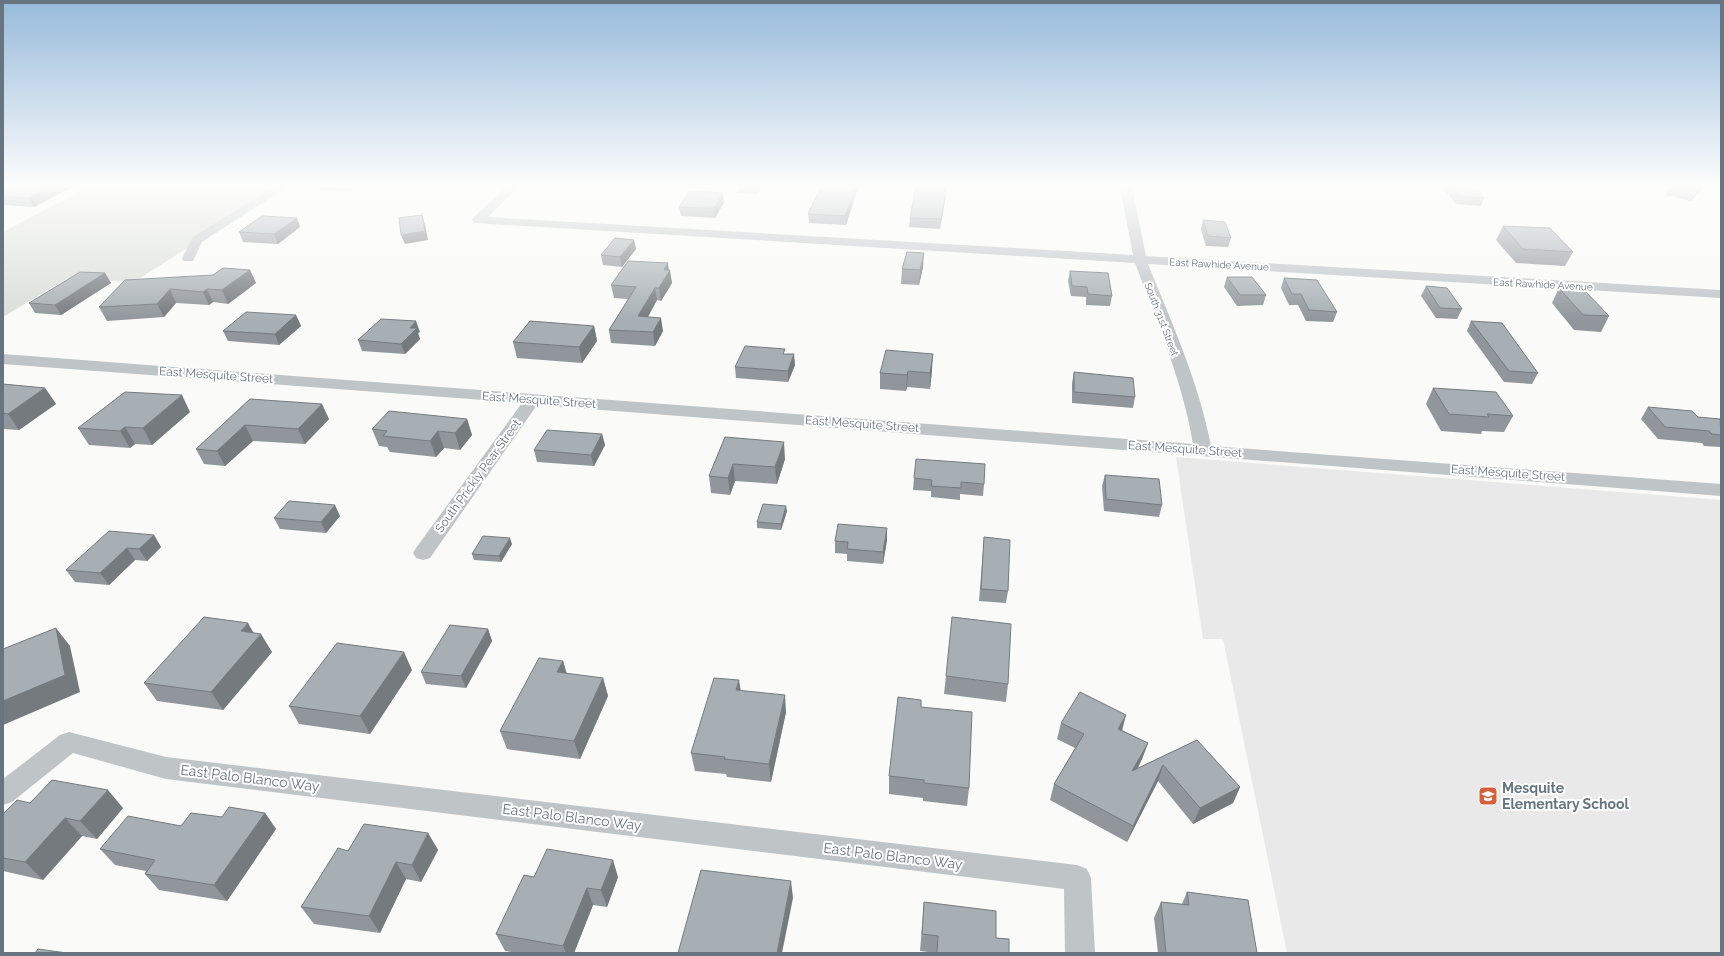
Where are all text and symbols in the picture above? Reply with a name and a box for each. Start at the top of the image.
street label: East Rawhide Avenue [1169,256,1269,273]
street label: East Rawhide Avenue [1493,276,1593,293]
street label: South 31st Street [1142,281,1181,358]
street label: East Mesquite Street [158,364,274,386]
street label: East Mesquite Street [481,389,597,411]
street label: East Mesquite Street [804,413,920,435]
street label: South Prickly Pear Street [432,417,524,535]
street label: East Mesquite Street [1127,438,1243,460]
street label: East Mesquite Street [1450,462,1566,484]
street label: East Palo Blanco Way [180,762,321,795]
place label: Mesquite Elementary School [1502,780,1630,812]
school or university icon: Mesquite Elementary School [1477,785,1499,807]
street label: East Palo Blanco Way [502,801,643,834]
street label: East Palo Blanco Way [823,840,964,873]

